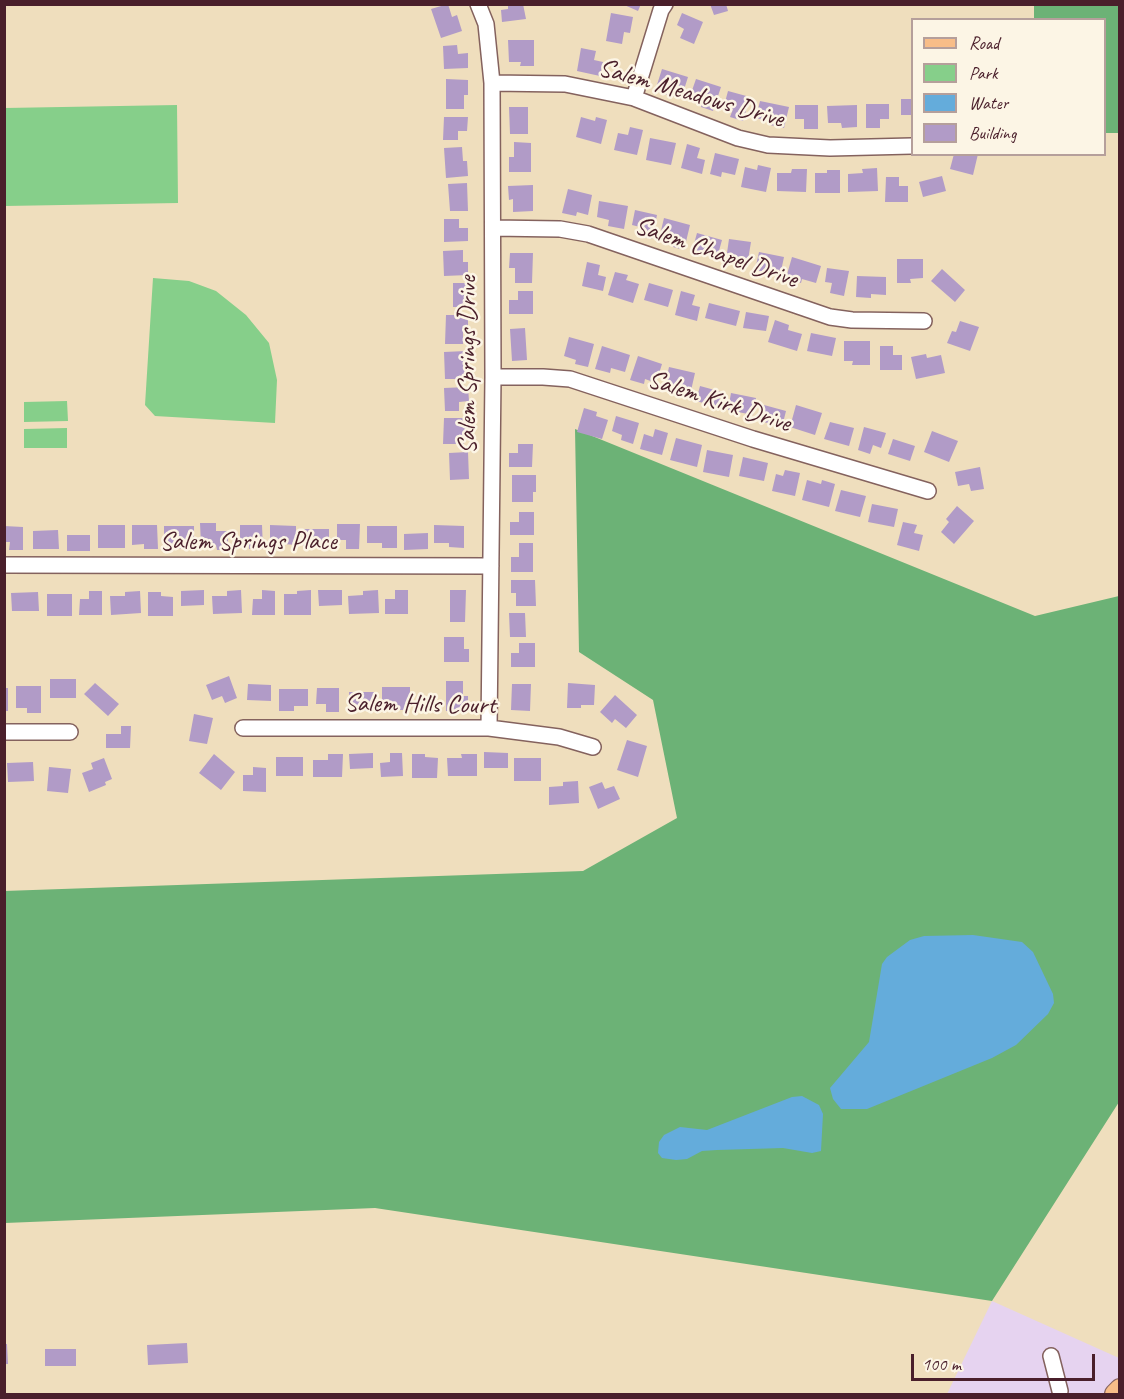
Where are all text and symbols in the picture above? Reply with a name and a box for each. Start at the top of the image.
legend [911,18,1106,156]
text: Road [969,32,999,54]
street label: Salem Meadows Drive [595,53,787,135]
text: Park [969,62,998,84]
text: Water [969,92,1008,114]
text: Building [969,122,1016,144]
street label: Salem Chapel Drive [630,211,802,295]
street label: Salem Springs Drive [452,276,484,454]
street label: Salem Kirk Drive [643,364,795,440]
street label: Salem Springs Place [159,526,337,558]
street label: Salem Hills Court [344,688,496,722]
scale bar [914,1342,1098,1380]
text: 100 m [922,1353,961,1375]

